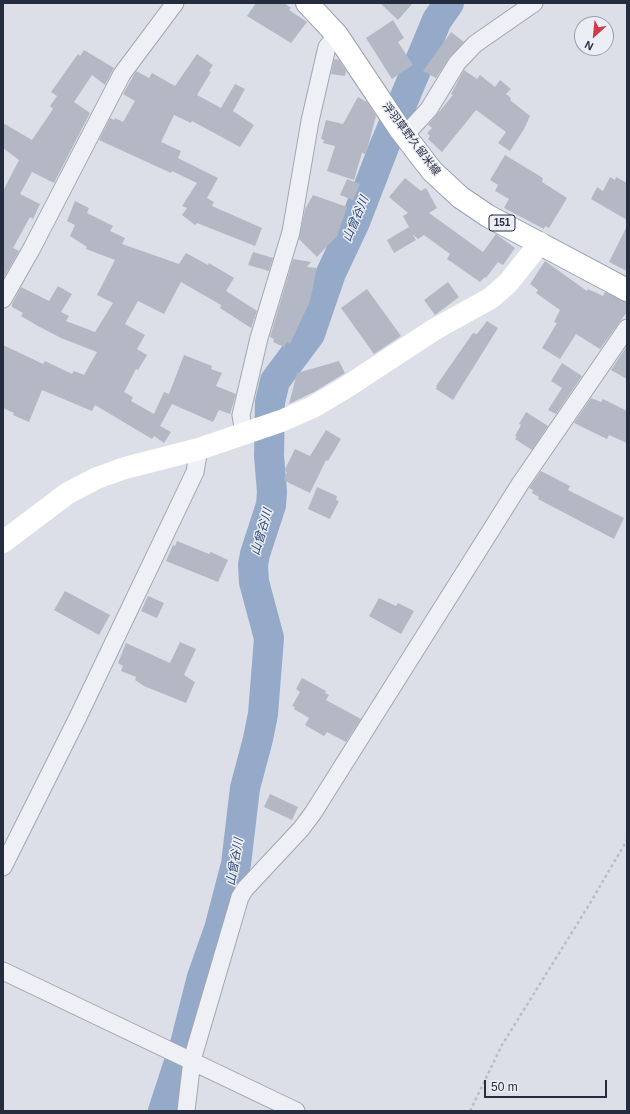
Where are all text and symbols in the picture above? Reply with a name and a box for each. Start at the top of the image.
north arrow [574,16,614,56]
text: N [583,39,595,53]
street label: 浮羽草野久留米線 [379,100,443,178]
water label: 山曾谷川 [340,194,372,244]
road number: 151 [489,215,515,231]
water label: 山曾谷川 [248,507,276,557]
water label: 山曾谷川 [224,837,246,887]
scale bar [486,1072,609,1098]
text: 50 m [491,1080,518,1094]

